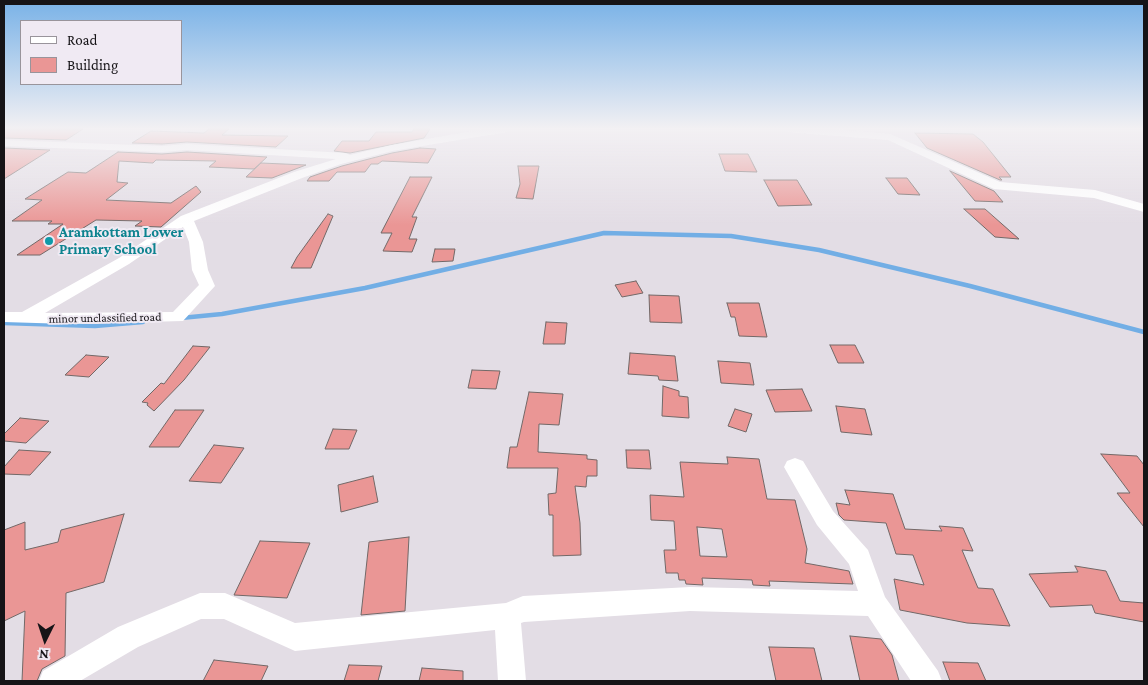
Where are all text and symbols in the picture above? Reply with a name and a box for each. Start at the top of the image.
legend [20,20,182,85]
text: Road [67,32,97,48]
text: Building [67,57,118,73]
place label: Aramkottam Lower Primary School [59,223,183,258]
marker: Aramkottam Lower Primary School [43,235,55,247]
street label: minor unclassified road [48,310,162,326]
north arrow [20,615,70,665]
text: N [39,647,49,663]

